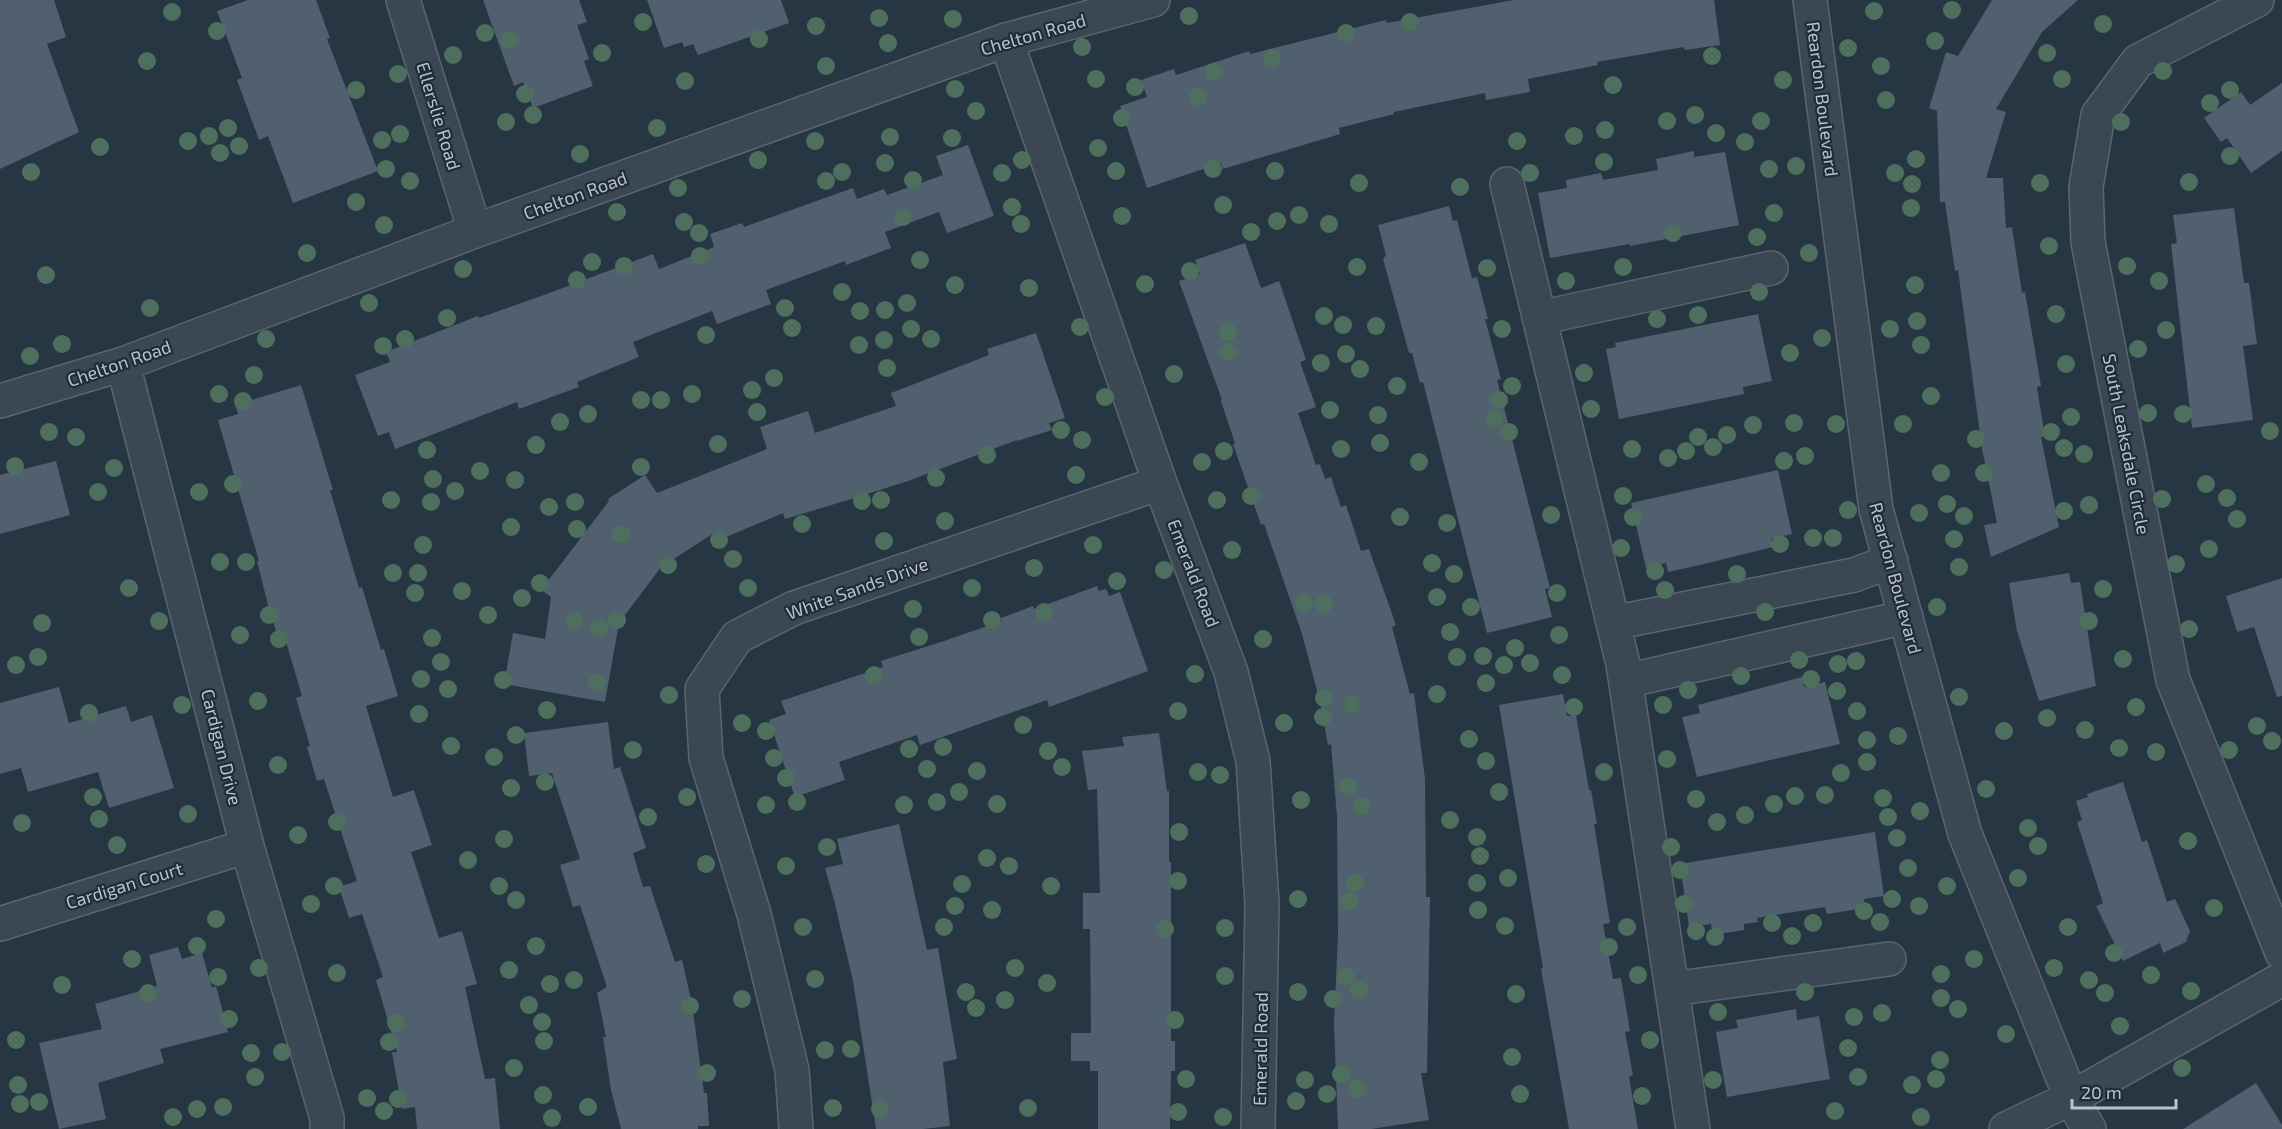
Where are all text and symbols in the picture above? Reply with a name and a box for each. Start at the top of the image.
street label: Chelton Road [978,8,1088,60]
street label: Reardon Boulevard [1803,20,1843,178]
street label: Ellerslie Road [412,59,466,173]
street label: Chelton Road [520,166,630,224]
street label: Chelton Road [64,335,174,391]
street label: South Leaksdale Circle [2099,352,2155,536]
street label: Reardon Boulevard [1865,500,1927,656]
street label: Emerald Road [1163,516,1225,630]
street label: White Sands Drive [783,552,931,624]
street label: Cardigan Drive [197,687,247,807]
street label: Cardigan Court [63,857,185,913]
street label: Emerald Road [1248,992,1272,1106]
scale bar [2072,1072,2176,1110]
text: 20 m [2081,1081,2122,1103]

